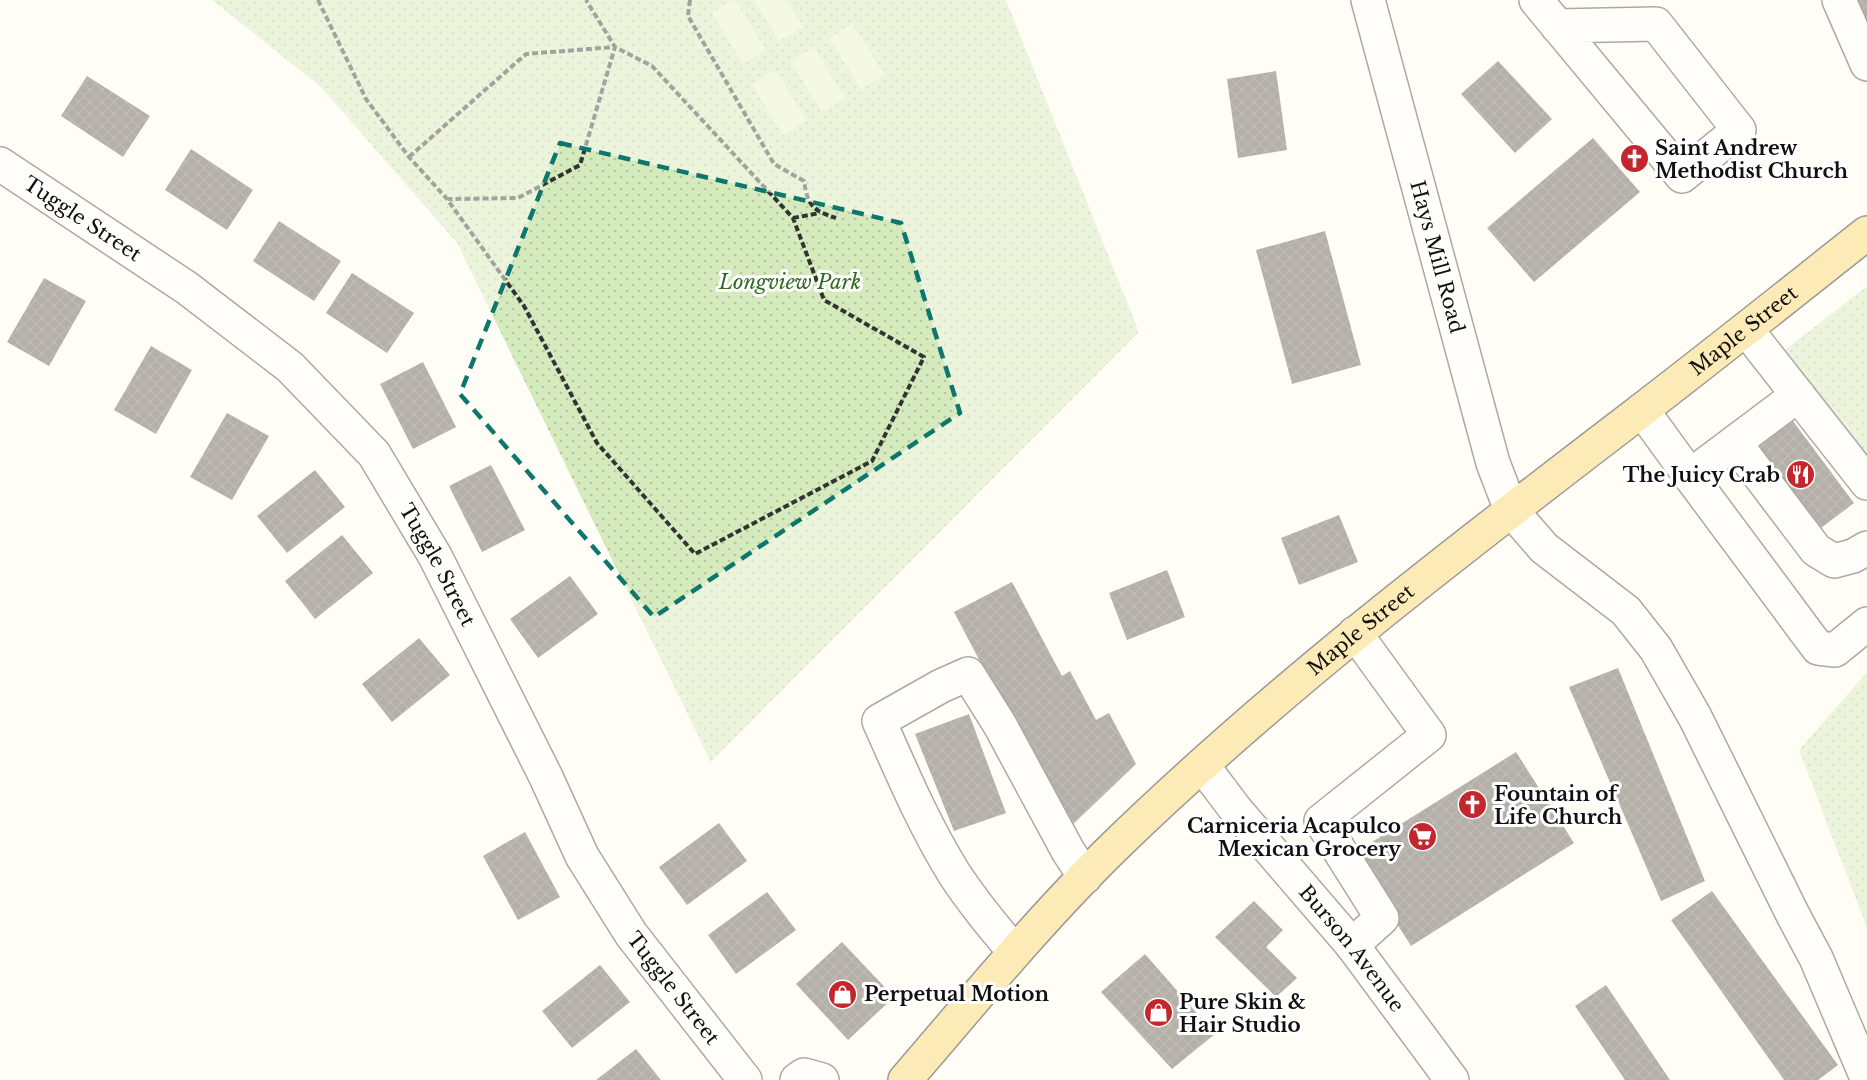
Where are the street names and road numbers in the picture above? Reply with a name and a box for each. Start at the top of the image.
street label: Tuggle Street [19,171,146,267]
street label: Hays Mill Road [1405,178,1469,336]
street label: Maple Street [1685,280,1803,380]
street label: Tuggle Street [394,499,481,631]
street label: Maple Street [1303,579,1419,680]
street label: Burson Avenue [1294,880,1409,1017]
street label: Tuggle Street [622,927,725,1050]

